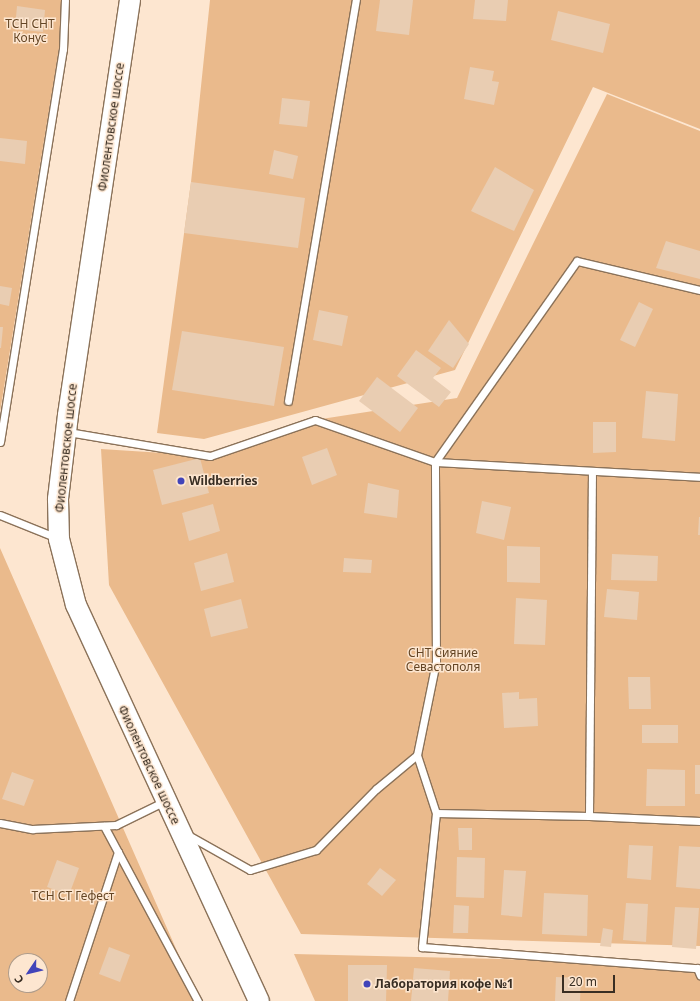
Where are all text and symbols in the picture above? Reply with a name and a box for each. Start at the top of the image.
park label: ТСН СНТ Конус [5,17,55,45]
street label: Фиолентовское шоссе [95,62,127,192]
street label: Фиолентовское шоссе [52,383,80,513]
place label: Wildberries [189,474,258,488]
marker: Wildberries [176,476,186,486]
park label: СНТ Сияние Севастополя [406,646,480,674]
street label: Фиолентовское шоссе [115,703,183,827]
park label: ТСН СТ Гефест [32,889,114,903]
north arrow [8,953,48,993]
scale bar [564,967,617,993]
text: С [10,972,27,987]
text: 20 m [569,973,597,990]
place label: Лаборатория кофе №1 [375,977,514,991]
marker: Лаборатория кофе №1 [362,979,372,989]

